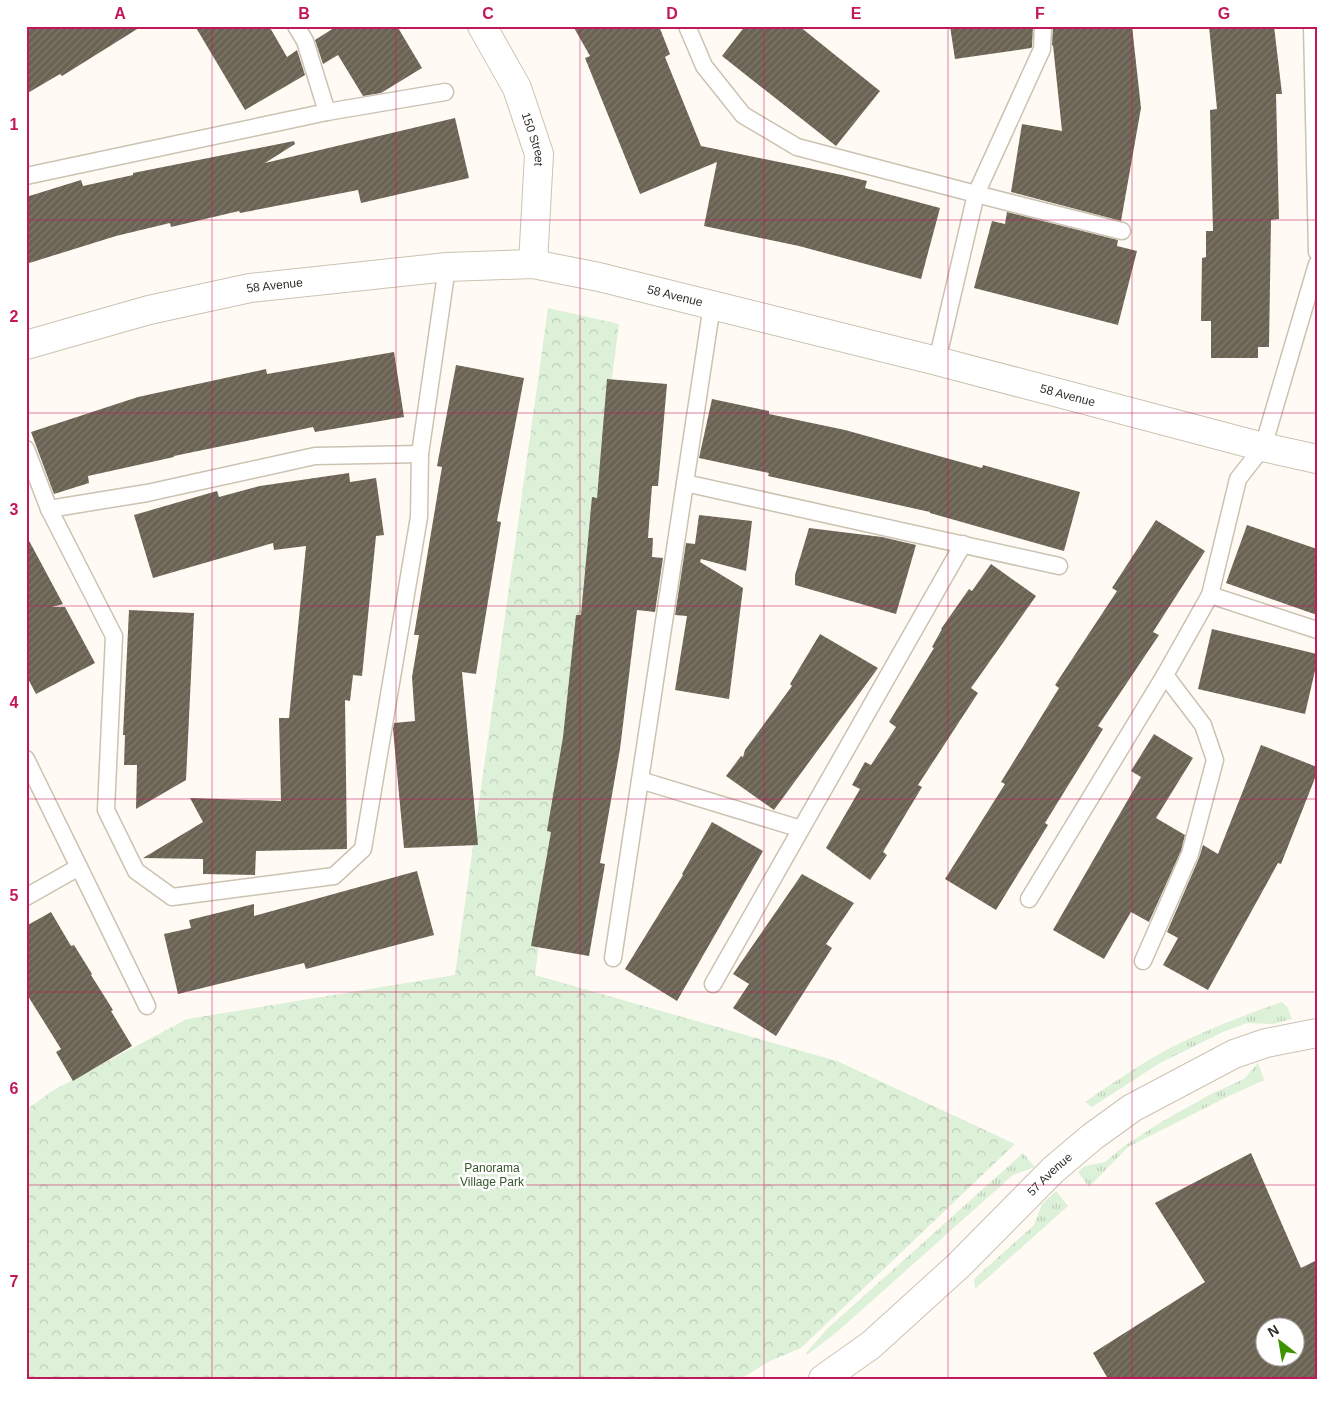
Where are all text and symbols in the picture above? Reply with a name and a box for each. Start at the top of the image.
text: A [114,5,126,22]
text: B [298,5,310,22]
text: C [482,5,494,22]
text: D [666,5,678,22]
text: E [851,5,862,22]
text: F [1035,5,1045,22]
text: G [1218,5,1230,22]
street label: 150 Street [519,111,546,167]
text: 1 [10,116,19,133]
street label: 58 Avenue [245,275,304,296]
street label: 58 Avenue [646,282,704,310]
text: 2 [10,308,19,325]
street label: 58 Avenue [1038,381,1097,410]
text: 3 [10,501,19,518]
text: 4 [10,694,19,711]
text: 5 [10,887,19,904]
text: 6 [10,1080,19,1097]
street label: 57 Avenue [1024,1150,1075,1199]
park label: Panorama Village Park [460,1161,525,1189]
text: 7 [10,1273,19,1290]
north arrow [1256,1318,1306,1368]
text: N [1265,1321,1282,1340]

